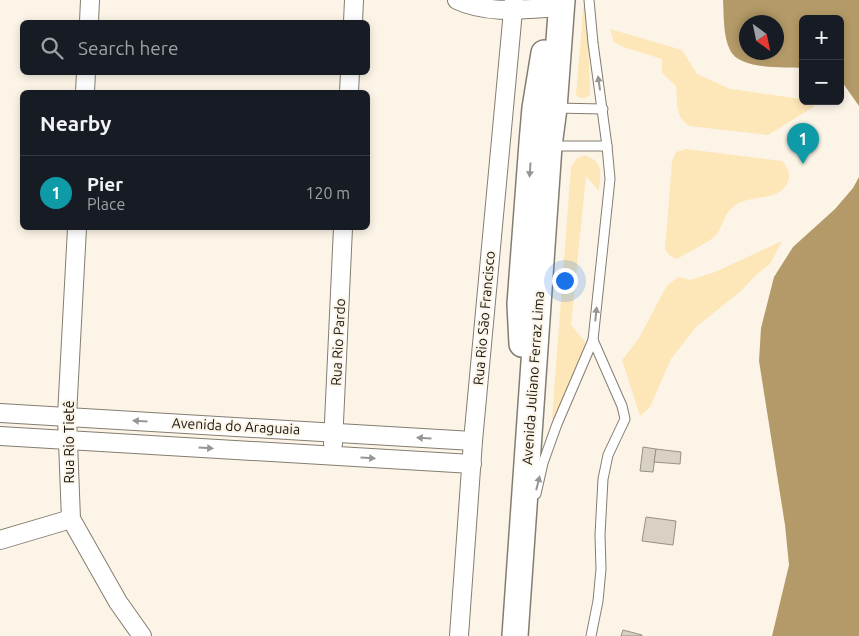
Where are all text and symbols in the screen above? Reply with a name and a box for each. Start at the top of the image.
north arrow [739,15,784,60]
map controls [799,15,844,105]
button: + [799,15,844,60]
search box [20,20,370,75]
icon: search [38,34,66,62]
text: Search here [78,37,178,59]
button: − [799,60,844,105]
one-way arrow [595,75,603,91]
text: Nearby [40,111,111,135]
pin: 1 [787,123,819,164]
one-way arrow [525,163,533,179]
text: Pier [87,173,123,195]
text: 1 [51,184,61,202]
text: 120 m [305,184,350,202]
text: Place [87,195,125,213]
street label: Rua Rio São Francisco [470,250,498,386]
your location [552,268,578,294]
street label: Avenida Juliano Ferraz Lima [519,290,547,466]
street label: Rua Rio Pardo [328,298,348,386]
one-way arrow [592,306,600,322]
street label: Rua Rio Tietê [61,400,77,484]
street label: Avenida do Araguaia [171,415,301,437]
one-way arrow [132,416,148,424]
one-way arrow [416,434,432,442]
one-way arrow [198,445,214,453]
one-way arrow [360,454,376,462]
one-way arrow [534,476,542,491]

